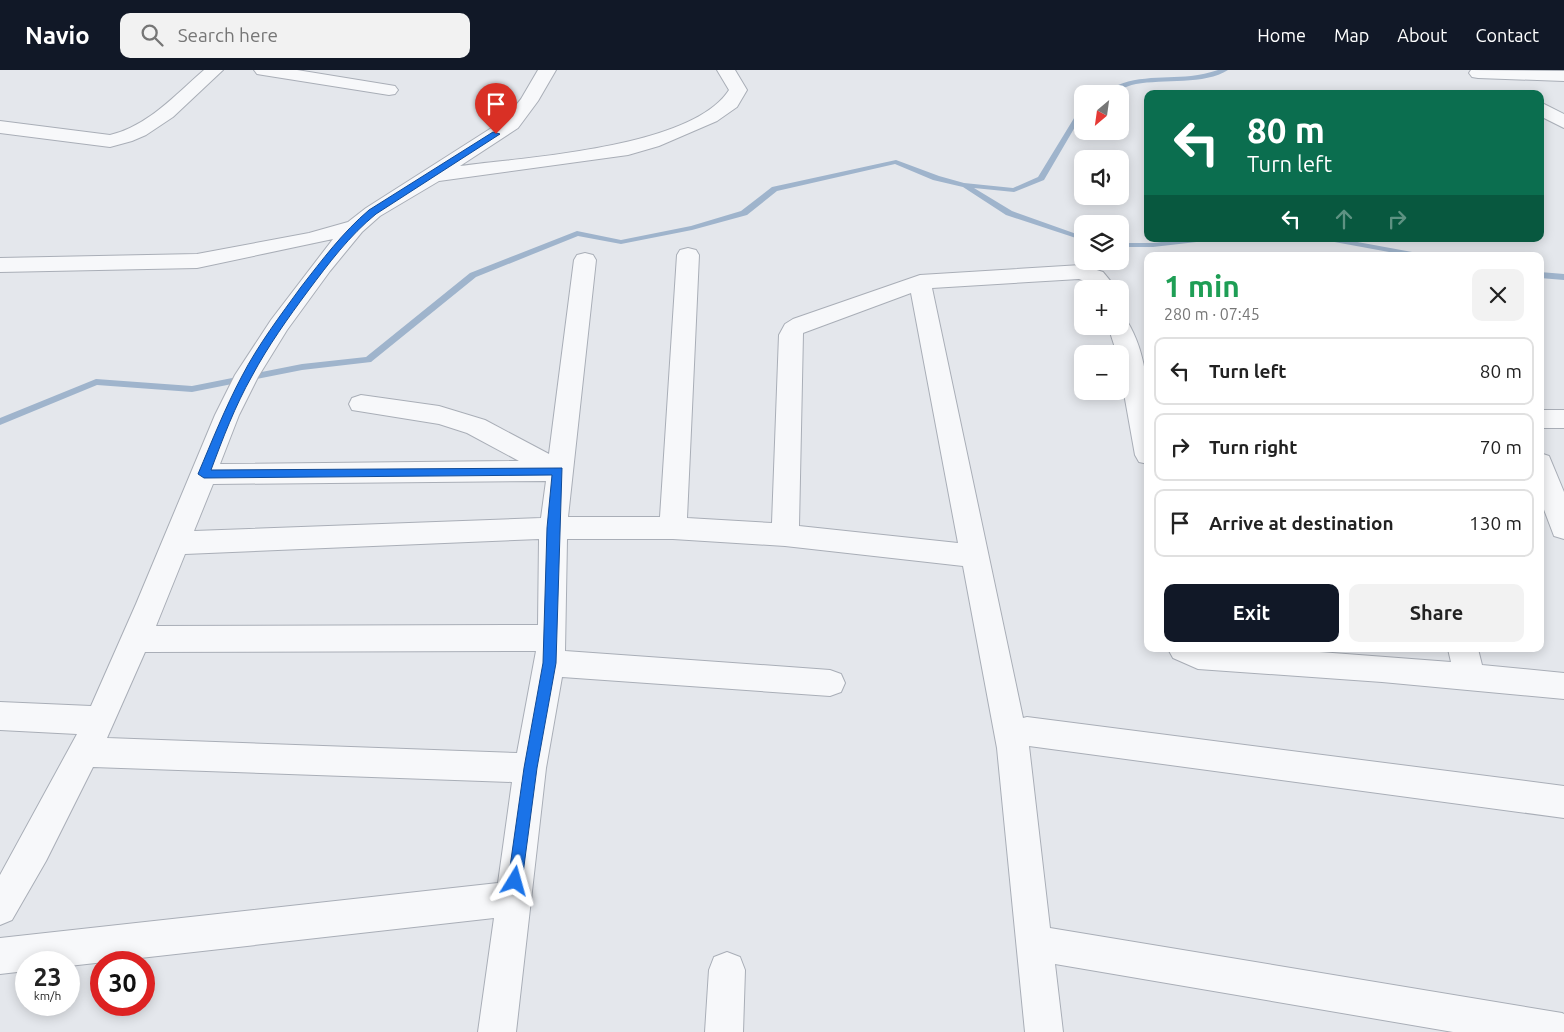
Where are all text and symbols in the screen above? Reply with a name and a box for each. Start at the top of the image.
search box [120,13,470,58]
icon: search [138,21,166,49]
text: Navio [25,22,90,49]
text: Search here [178,24,278,46]
text: Home [1257,25,1306,45]
text: Map [1334,25,1369,45]
text: About [1397,25,1447,45]
text: Contact [1475,25,1539,45]
pin [475,83,517,134]
north arrow [1074,85,1129,140]
map controls [1074,85,1129,400]
icon: arrive [482,90,510,118]
icon: left [1164,110,1229,175]
text: 80 m [1247,110,1325,150]
button: sound [1074,150,1129,205]
text: Turn left [1247,151,1332,176]
icon: left [1277,205,1305,233]
icon: ahead [1330,205,1358,233]
icon: right [1383,205,1411,233]
button: layers [1074,215,1129,270]
text: 1 min [1164,269,1240,303]
button: close [1472,269,1524,321]
button: + [1074,280,1129,335]
text: 280 m · 07:45 [1164,305,1260,323]
button: − [1074,345,1129,400]
icon: left [1166,357,1194,385]
text: Turn left [1209,360,1287,382]
text: 80 m [1480,360,1522,382]
icon: right [1166,433,1194,461]
text: Turn right [1209,436,1297,458]
text: 70 m [1480,436,1522,458]
icon: arrive [1166,509,1194,537]
text: Arrive at destination [1209,512,1394,534]
text: 130 m [1469,512,1522,534]
button: Exit [1164,584,1339,642]
button: Share [1349,584,1524,642]
position arrow [488,854,540,906]
speed limit sign: 30 [90,951,155,1016]
text: 23 [33,963,62,991]
text: km/h [34,989,61,1002]

